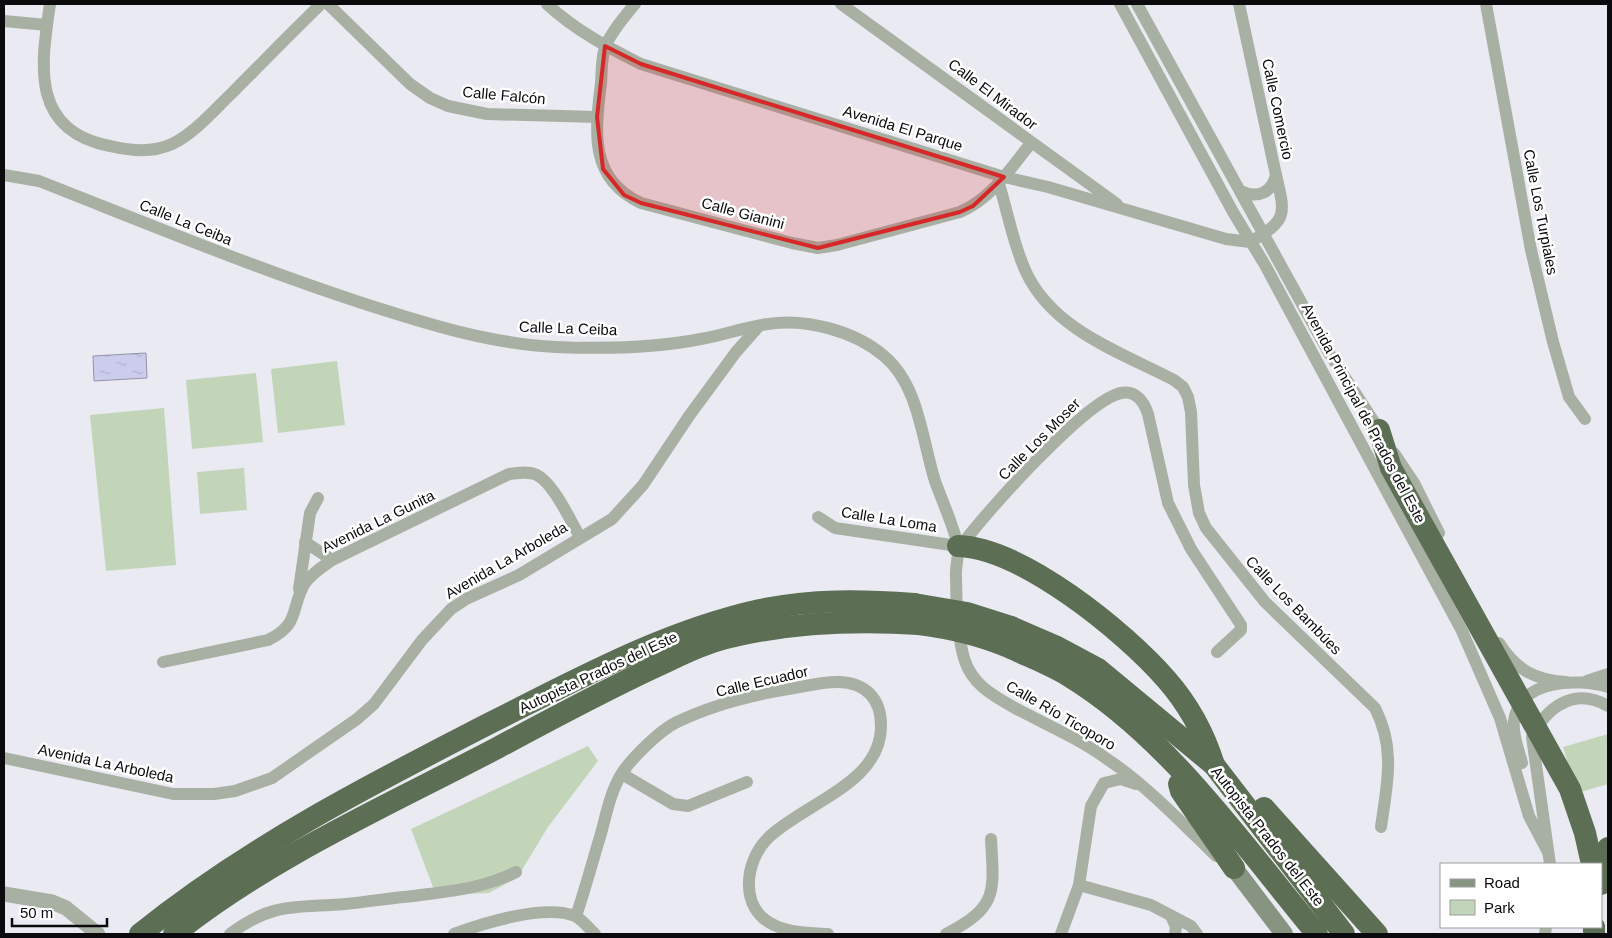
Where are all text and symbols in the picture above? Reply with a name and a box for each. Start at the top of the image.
street label: Calle El Mirador [945,55,1041,133]
street label: Calle Comercio [1259,57,1297,161]
street label: Calle Falcón [462,83,546,107]
street label: Avenida El Parque [841,102,965,154]
street label: Calle Los Turpiales [1520,148,1562,276]
street label: Calle Gianini [700,194,786,232]
street label: Calle La Ceiba [137,196,235,249]
street label: Avenida Principal de Prados del Este [1299,300,1429,526]
street label: Calle La Ceiba [519,318,618,338]
street label: Calle Los Moser [995,395,1083,483]
street label: Avenida La Gunita [319,486,438,556]
street label: Calle La Loma [840,503,939,535]
street label: Avenida La Arboleda [442,518,571,602]
street label: Calle Los Bambúes [1243,552,1345,658]
street label: Autopista Prados del Este [516,628,680,716]
street label: Calle Ecuador [714,662,810,700]
street label: Calle Río Ticoporo [1003,677,1119,753]
street label: Avenida La Arboleda [37,740,176,786]
street label: Autopista Prados del Este [1208,763,1328,909]
legend [1440,863,1602,928]
text: Road [1484,874,1520,891]
scale bar [12,896,108,928]
text: Park [1484,899,1515,916]
text: 50 m [20,904,53,921]

